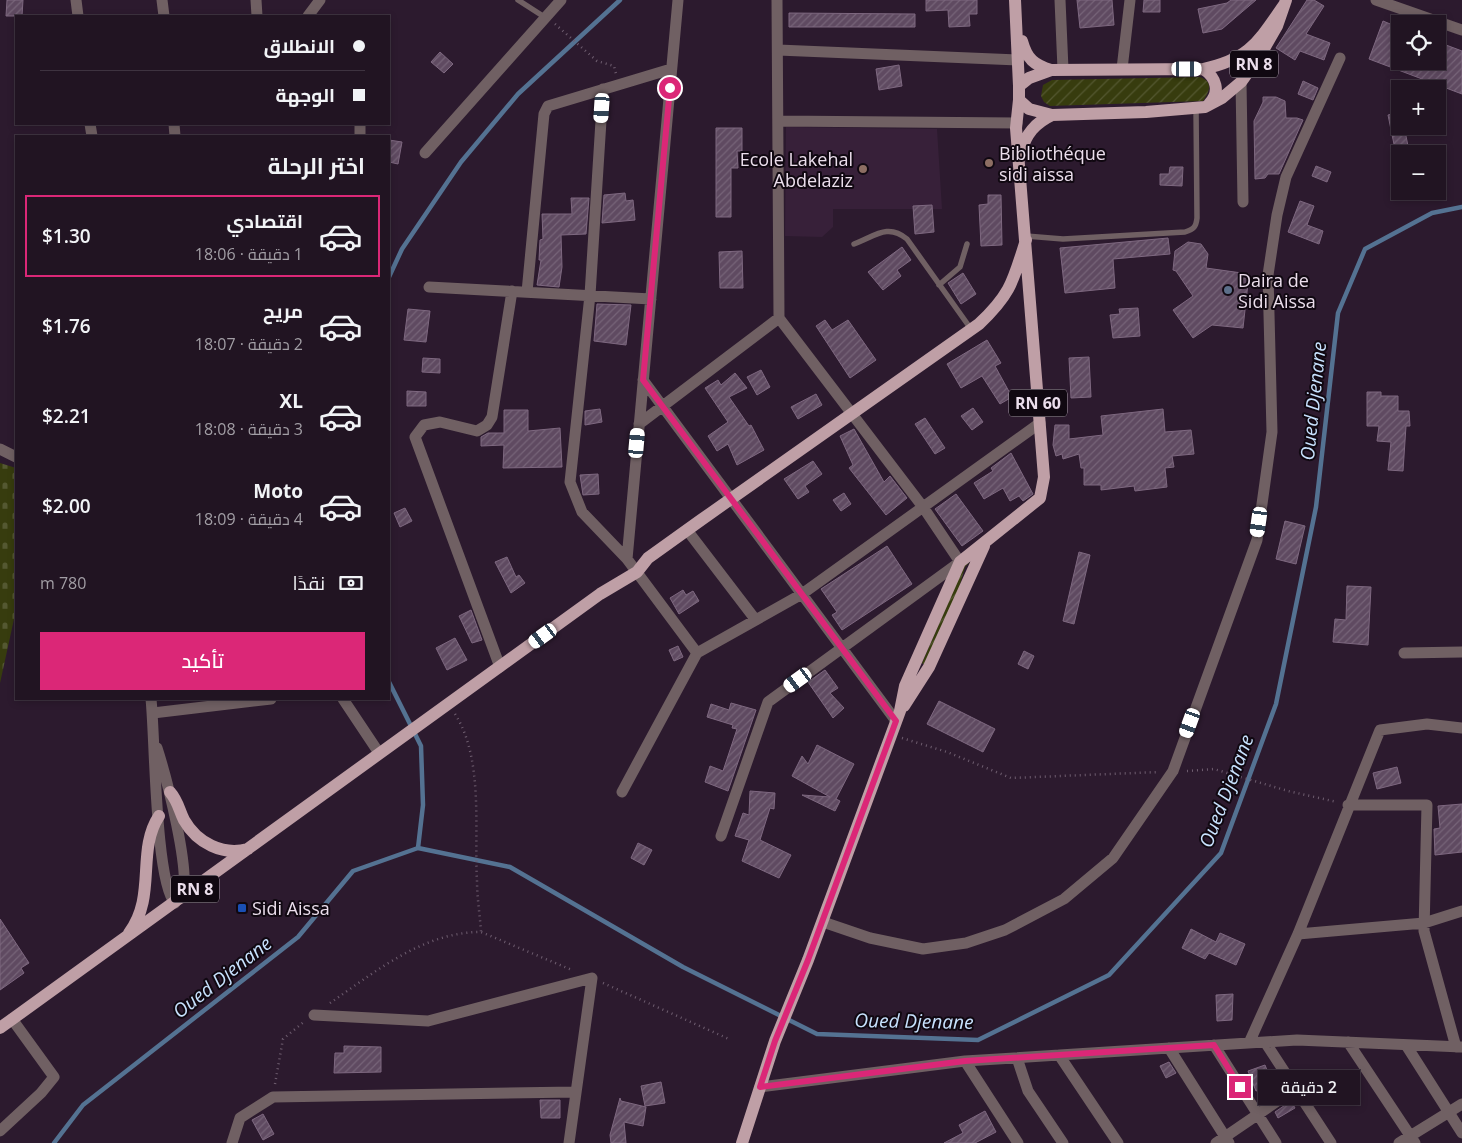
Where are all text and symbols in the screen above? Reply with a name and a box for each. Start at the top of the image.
map controls [1391,15,1446,200]
button: locate [1391,15,1446,70]
text: الانطلاق [264,33,335,59]
road number: RN 8 [1230,51,1278,78]
car [1172,62,1202,77]
route start [659,77,681,99]
button: + [1391,80,1446,135]
text: الوجهة [275,82,335,108]
car [593,93,610,123]
place label: Bibliothéque sidi aissa [999,141,1106,186]
button: − [1391,145,1446,200]
place label: Ecole Lakehal Abdelaziz [740,147,853,192]
text: اختر الرحلة [268,150,365,180]
marker: Bibliothéque sidi aissa [983,157,995,169]
marker: Ecole Lakehal Abdelaziz [857,163,869,175]
text: اقتصادي [227,208,303,234]
icon: car [318,214,363,259]
text: $1.30 [42,223,91,249]
text: 1 دقيقة · 18:06 [195,243,303,265]
place label: Daira de Sidi Aissa [1238,268,1316,313]
marker: Daira de Sidi Aissa [1222,284,1234,296]
text: مريح [263,298,303,324]
icon: car [318,304,363,349]
text: $1.76 [42,313,91,339]
text: 2 دقيقة · 18:07 [195,333,303,355]
water label: Oued Djenane [1294,340,1332,462]
text: XL [280,388,303,414]
road number: RN 60 [1009,389,1067,416]
icon: car [318,394,363,439]
text: $2.21 [42,403,91,429]
text: 3 دقيقة · 18:08 [195,418,303,440]
car [628,427,645,459]
text: Moto [253,478,303,504]
icon: car [318,484,363,529]
text: $2.00 [42,493,91,519]
car [1249,506,1268,538]
text: 4 دقيقة · 18:09 [195,508,303,530]
icon: cash [337,569,365,597]
text: نقدًا [293,570,325,596]
text: 780 m [40,572,86,594]
car [526,621,559,651]
button: تأكيد [40,632,365,690]
car [781,665,814,695]
car [1177,706,1202,740]
water label: Oued Djenane [1193,731,1259,851]
road number: RN 8 [171,876,219,902]
place label: Sidi Aissa [252,896,330,920]
marker: Sidi Aissa [236,902,248,914]
water label: Oued Djenane [167,930,277,1024]
water label: Oued Djenane [854,1007,974,1035]
callout: 2 دقيقة [1258,1070,1360,1104]
route end [1229,1076,1251,1098]
text: 2 دقيقة [1281,1076,1337,1098]

